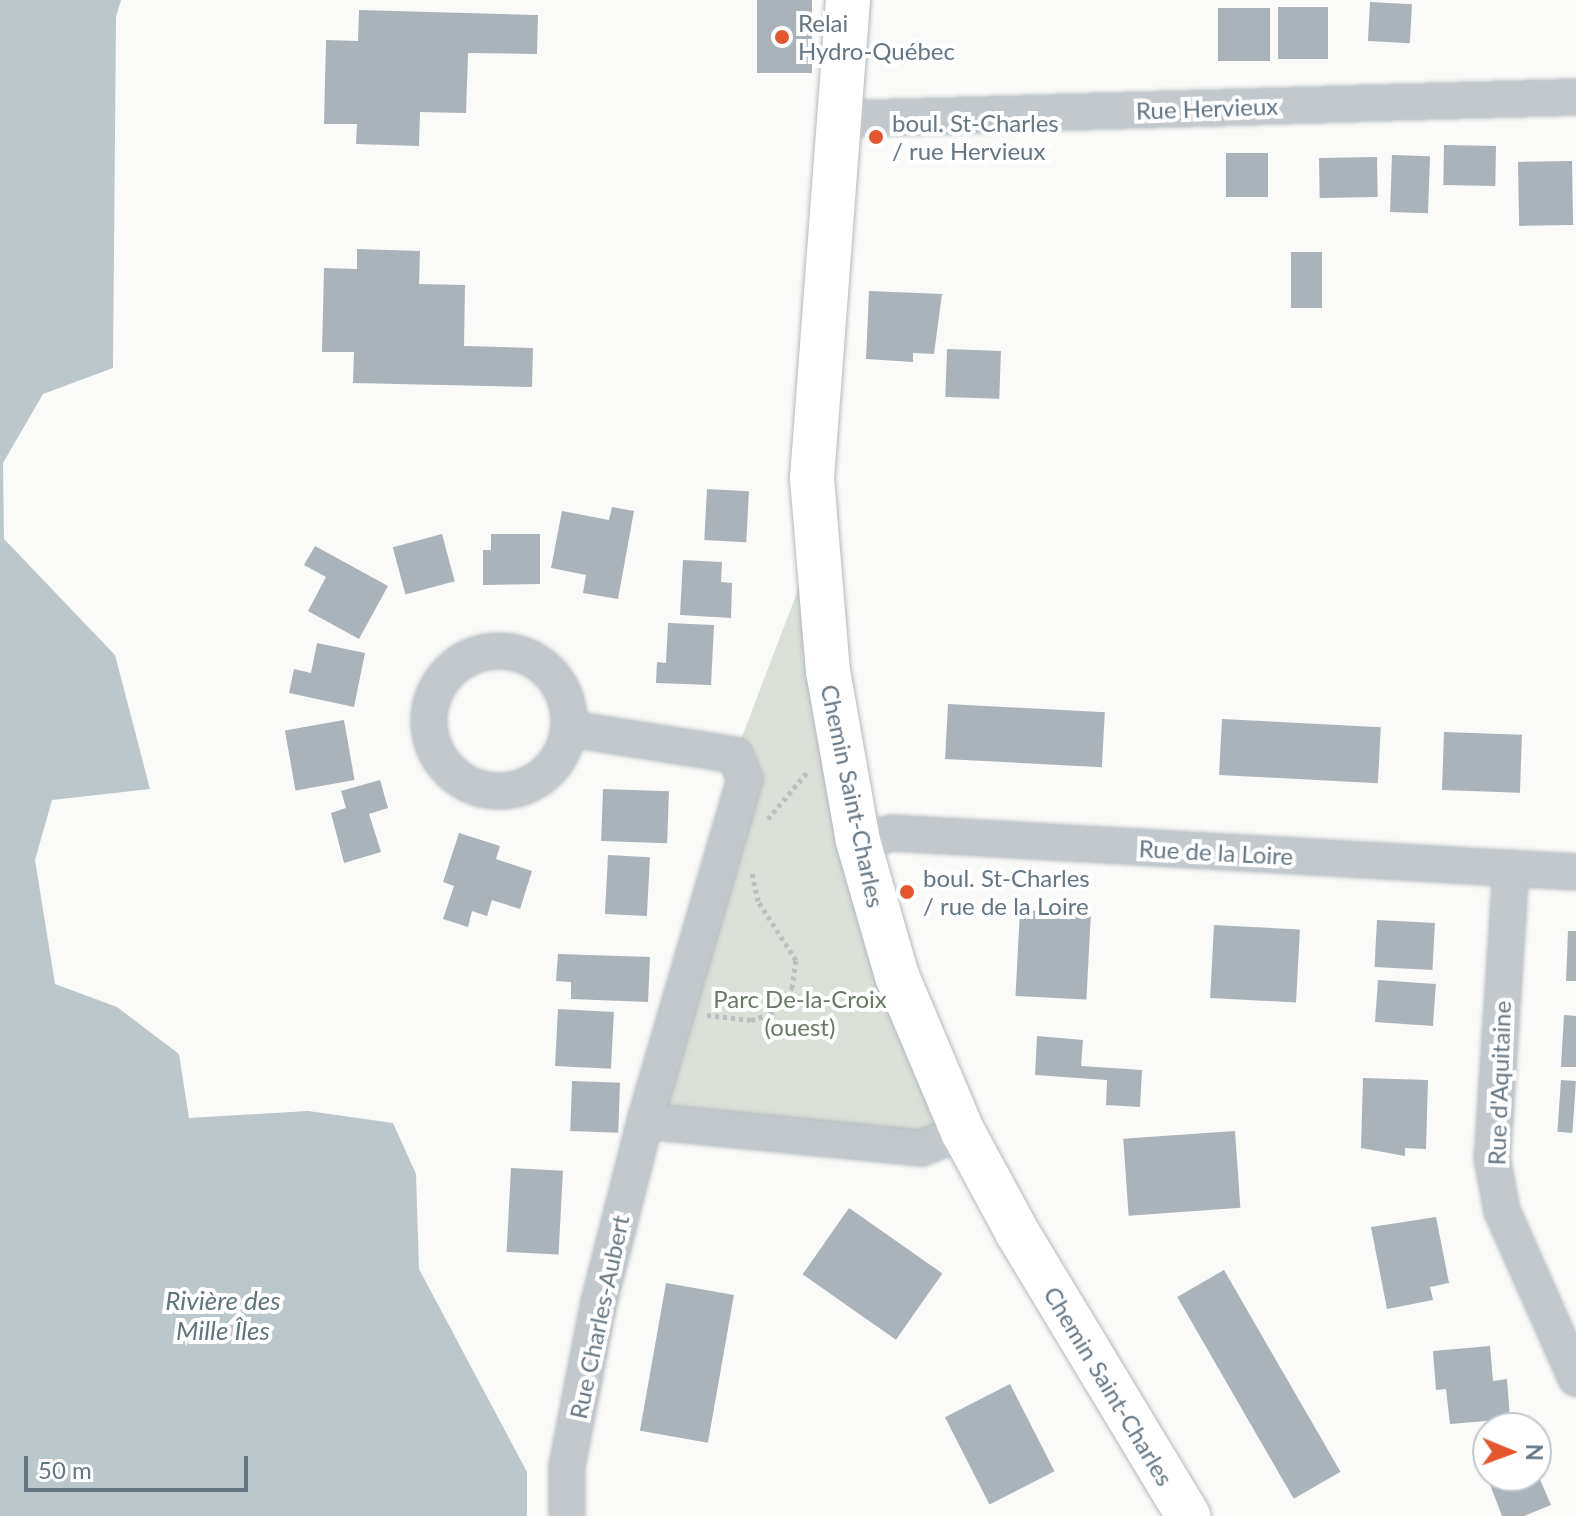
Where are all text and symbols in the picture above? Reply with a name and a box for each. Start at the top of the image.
place label: Relai Hydro-Québec [798,9,955,65]
marker: Relai Hydro-Québec [773,28,791,46]
street label: Rue Hervieux [1135,91,1279,125]
place label: boul. St-Charles / rue Hervieux [892,109,1059,165]
marker: boul. St-Charles / rue Hervieux [867,128,885,146]
street label: Chemin Saint-Charles [815,682,891,910]
street label: Rue de la Loire [1138,834,1294,870]
place label: boul. St-Charles / rue de la Loire [923,864,1090,920]
marker: boul. St-Charles / rue de la Loire [898,883,916,901]
park label: Parc De-la-Croix (ouest) [713,985,887,1041]
street label: Rue d'Aquitaine [1482,1000,1516,1166]
street label: Rue Charles-Aubert [563,1213,635,1421]
street label: Chemin Saint-Charles [1038,1281,1180,1491]
water label: Rivière des Mille Îles [165,1285,281,1346]
north arrow [1472,1412,1552,1492]
scale bar [28,1440,252,1490]
text: N [1521,1444,1548,1461]
text: 50 m [38,1455,92,1484]

